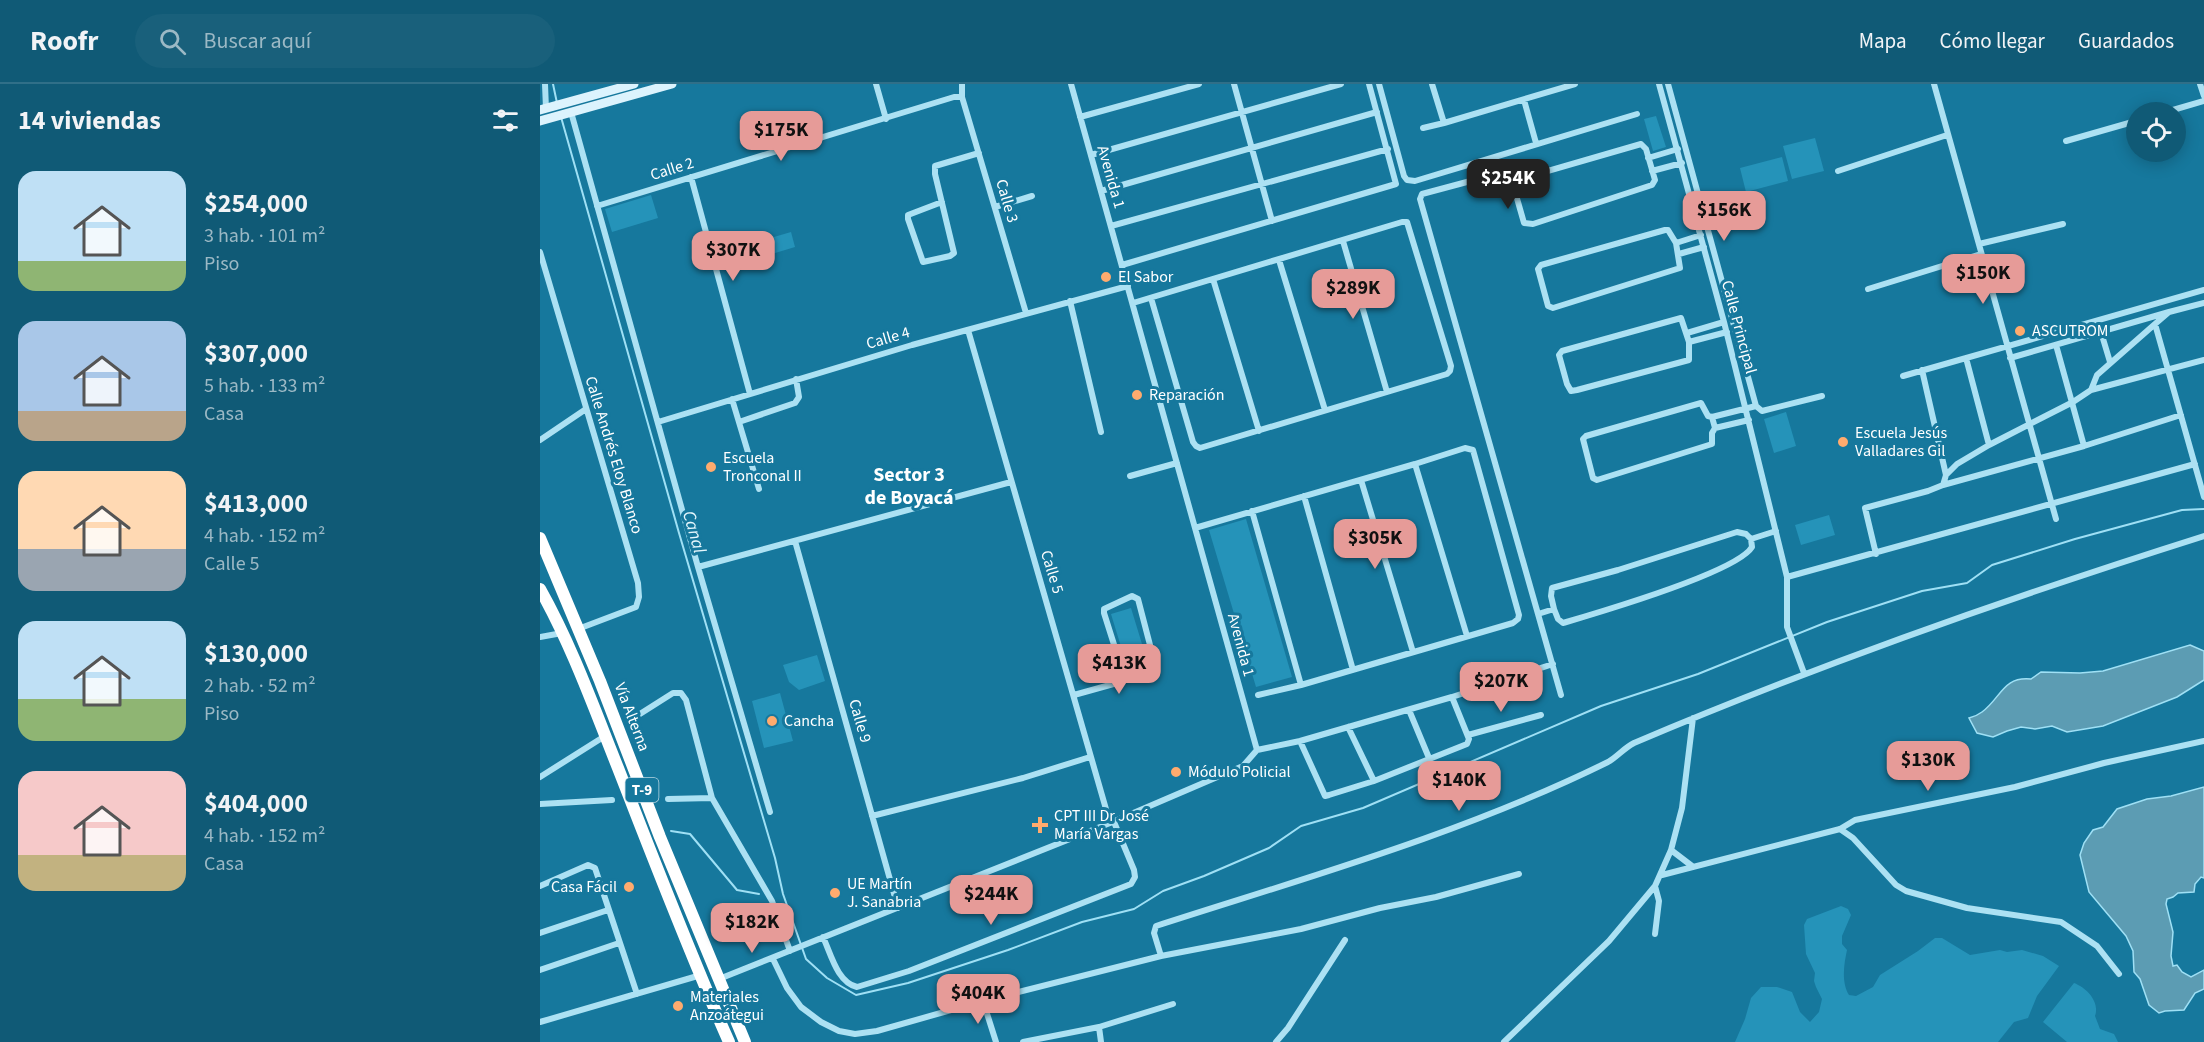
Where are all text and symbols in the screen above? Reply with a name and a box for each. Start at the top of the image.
search box [135,14,555,68]
text: Roofr [30,21,99,61]
icon: search [156,25,189,58]
text: Buscar aquí [204,25,311,57]
text: Mapa [1859,26,1907,56]
text: Cómo llegar [1940,26,2045,56]
text: Guardados [2078,26,2174,56]
text: 14 viviendas [18,102,161,139]
map controls [2126,102,2186,162]
button: locate [2126,102,2186,162]
icon: filters [489,104,522,137]
pin: $175K [739,111,823,162]
text: $175K [754,116,808,144]
street label: Avenida 1 [1092,143,1131,211]
street label: Calle 2 [648,152,697,186]
pin: $254K [1466,159,1550,210]
text: $254K [1481,164,1535,192]
street label: Calle 3 [990,177,1024,225]
text: $254,000 [204,185,308,222]
pin: $156K [1682,191,1766,242]
icon: home [66,195,138,267]
text: $156K [1697,196,1751,224]
text: 3 hab. · 101 m² [204,222,325,250]
pin: $307K [691,231,775,282]
text: $307K [706,236,760,264]
text: Piso [204,250,239,278]
pin: $150K [1941,254,2025,305]
text: $150K [1956,259,2010,287]
place label: El Sabor [1118,266,1174,288]
pin: $289K [1311,269,1395,320]
marker: El Sabor [1099,270,1113,284]
text: $289K [1326,274,1380,302]
street label: Calle Principal [1716,278,1762,376]
place label: ASCUTROM [2032,320,2108,342]
street label: Calle 4 [864,321,912,355]
marker: ASCUTROM [2013,324,2027,338]
text: $307,000 [204,335,308,372]
icon: home [66,345,138,417]
text: 5 hab. · 133 m² [204,372,325,400]
street label: Calle Andrés Eloy Blanco [580,373,648,537]
place label: Reparación [1149,384,1225,406]
marker: Reparación [1130,388,1144,402]
text: Casa [204,400,244,428]
place label: Escuela Jesús Valladares Gil [1855,422,1947,462]
marker: Escuela Jesús Valladares Gil [1836,435,1850,449]
place label: Escuela Tronconal II [723,447,802,487]
marker: Escuela Tronconal II [704,460,718,474]
district label: Sector 3 de Boyacá [864,461,954,512]
text: $413,000 [204,485,308,522]
icon: home [66,495,138,567]
water label: Canal [676,508,712,557]
pin: $305K [1333,519,1417,570]
text: 4 hab. · 152 m² [204,522,325,550]
text: $305K [1348,524,1402,552]
street label: Calle 5 [1035,548,1069,597]
text: Calle 5 [204,550,260,578]
street label: Avenida 1 [1222,611,1260,679]
text: $130,000 [204,635,308,672]
pin: $413K [1077,644,1161,695]
icon: home [66,645,138,717]
text: $413K [1092,649,1146,677]
pin: $207K [1459,662,1543,713]
text: $207K [1474,667,1528,695]
text: 2 hab. · 52 m² [204,672,316,700]
street label: Vía Alterna [609,679,655,755]
street label: Calle 9 [843,697,877,745]
text: Piso [204,700,239,728]
place label: Cancha [784,710,834,732]
marker: Cancha [765,714,779,728]
pin: $130K [1886,741,1970,792]
text: $130K [1901,746,1955,774]
place label: Módulo Policial [1188,761,1291,783]
pin: $140K [1417,761,1501,812]
marker: Módulo Policial [1169,765,1183,779]
text: $140K [1432,766,1486,794]
road number: T-9 [626,778,658,802]
text: $404,000 [204,785,308,822]
icon: home [66,795,138,867]
place label: CPT III Dr José María Vargas [1054,805,1149,845]
marker: CPT III Dr José María Vargas [1031,816,1049,834]
text: 4 hab. · 152 m² [204,822,325,850]
text: Casa [204,850,244,878]
place label: UE Martín J. Sanabria [847,873,921,913]
pin: $244K [949,875,1033,926]
place label: Casa Fácil [551,876,617,898]
marker: Casa Fácil [622,880,636,894]
text: $244K [964,880,1018,908]
marker: UE Martín J. Sanabria [828,886,842,900]
pin: $182K [710,903,794,954]
text: $182K [725,908,779,936]
pin: $404K [936,974,1020,1025]
text: $404K [951,979,1005,1007]
place label: Materiales Anzoátegui [690,986,764,1026]
marker: Materiales Anzoátegui [671,999,685,1013]

